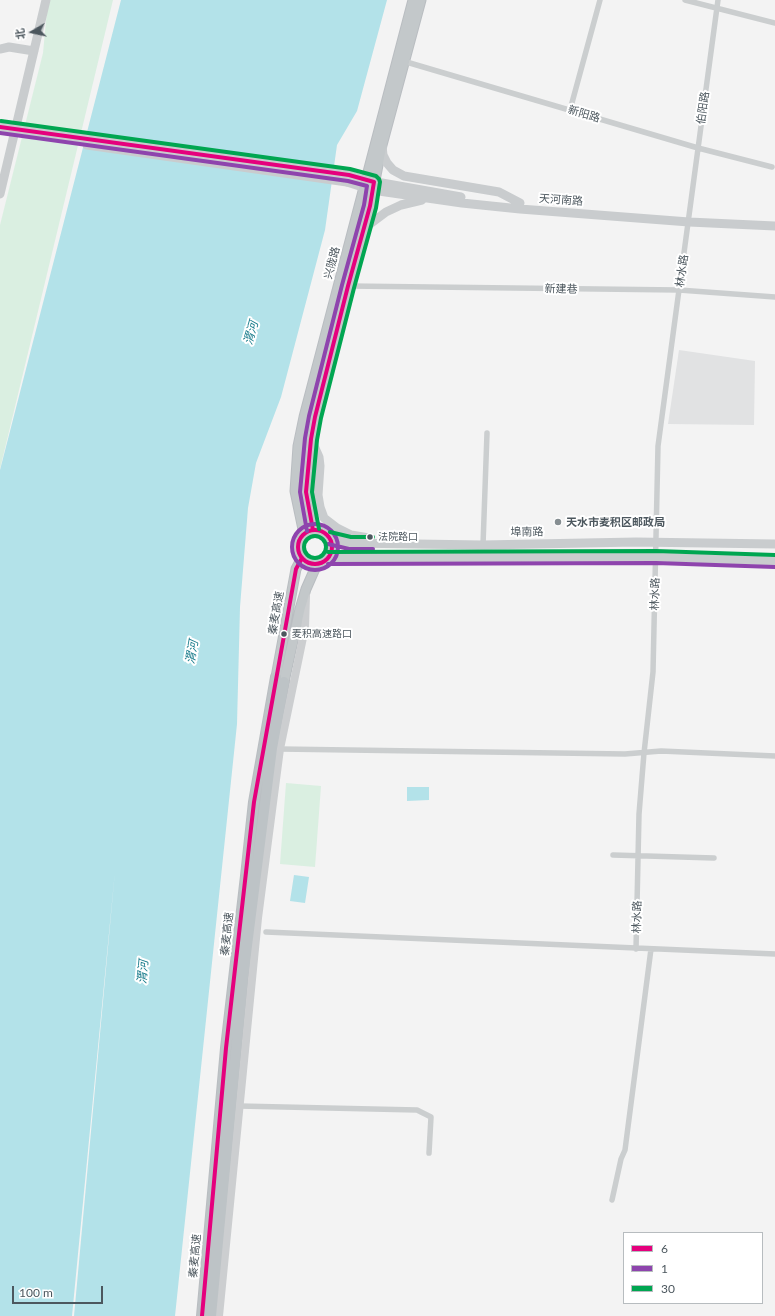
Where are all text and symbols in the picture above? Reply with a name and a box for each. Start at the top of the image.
north arrow [12,12,52,52]
text: 北 [12,28,27,40]
street label: 伯阳路 [694,91,712,125]
street label: 新阳路 [566,103,602,125]
street label: 天河南路 [539,192,583,208]
street label: 兴陇路 [321,245,343,281]
street label: 林水路 [673,254,691,288]
street label: 新建巷 [544,282,578,296]
water label: 渭河 [241,319,261,347]
place label: 天水市麦积区邮政局 [566,515,665,529]
marker: 天水市麦积区邮政局 [553,517,563,527]
street label: 埠南路 [510,525,544,539]
place label: 法院路口 [378,531,418,543]
marker: 法院路口 [365,532,375,542]
street label: 林水路 [648,577,662,611]
street label: 秦麦高速 [266,590,286,636]
place label: 麦积高速路口 [292,628,352,640]
marker: 麦积高速路口 [279,629,289,639]
water label: 渭河 [183,639,201,665]
street label: 林水路 [630,900,644,934]
street label: 秦麦高速 [218,911,236,957]
water label: 渭河 [135,959,151,985]
legend [623,1232,763,1304]
street label: 秦麦高速 [187,1234,203,1278]
text: 6 [661,1241,668,1256]
text: 1 [661,1261,668,1276]
scale bar [14,1278,105,1304]
text: 30 [661,1281,675,1296]
text: 100 m [19,1285,53,1300]

